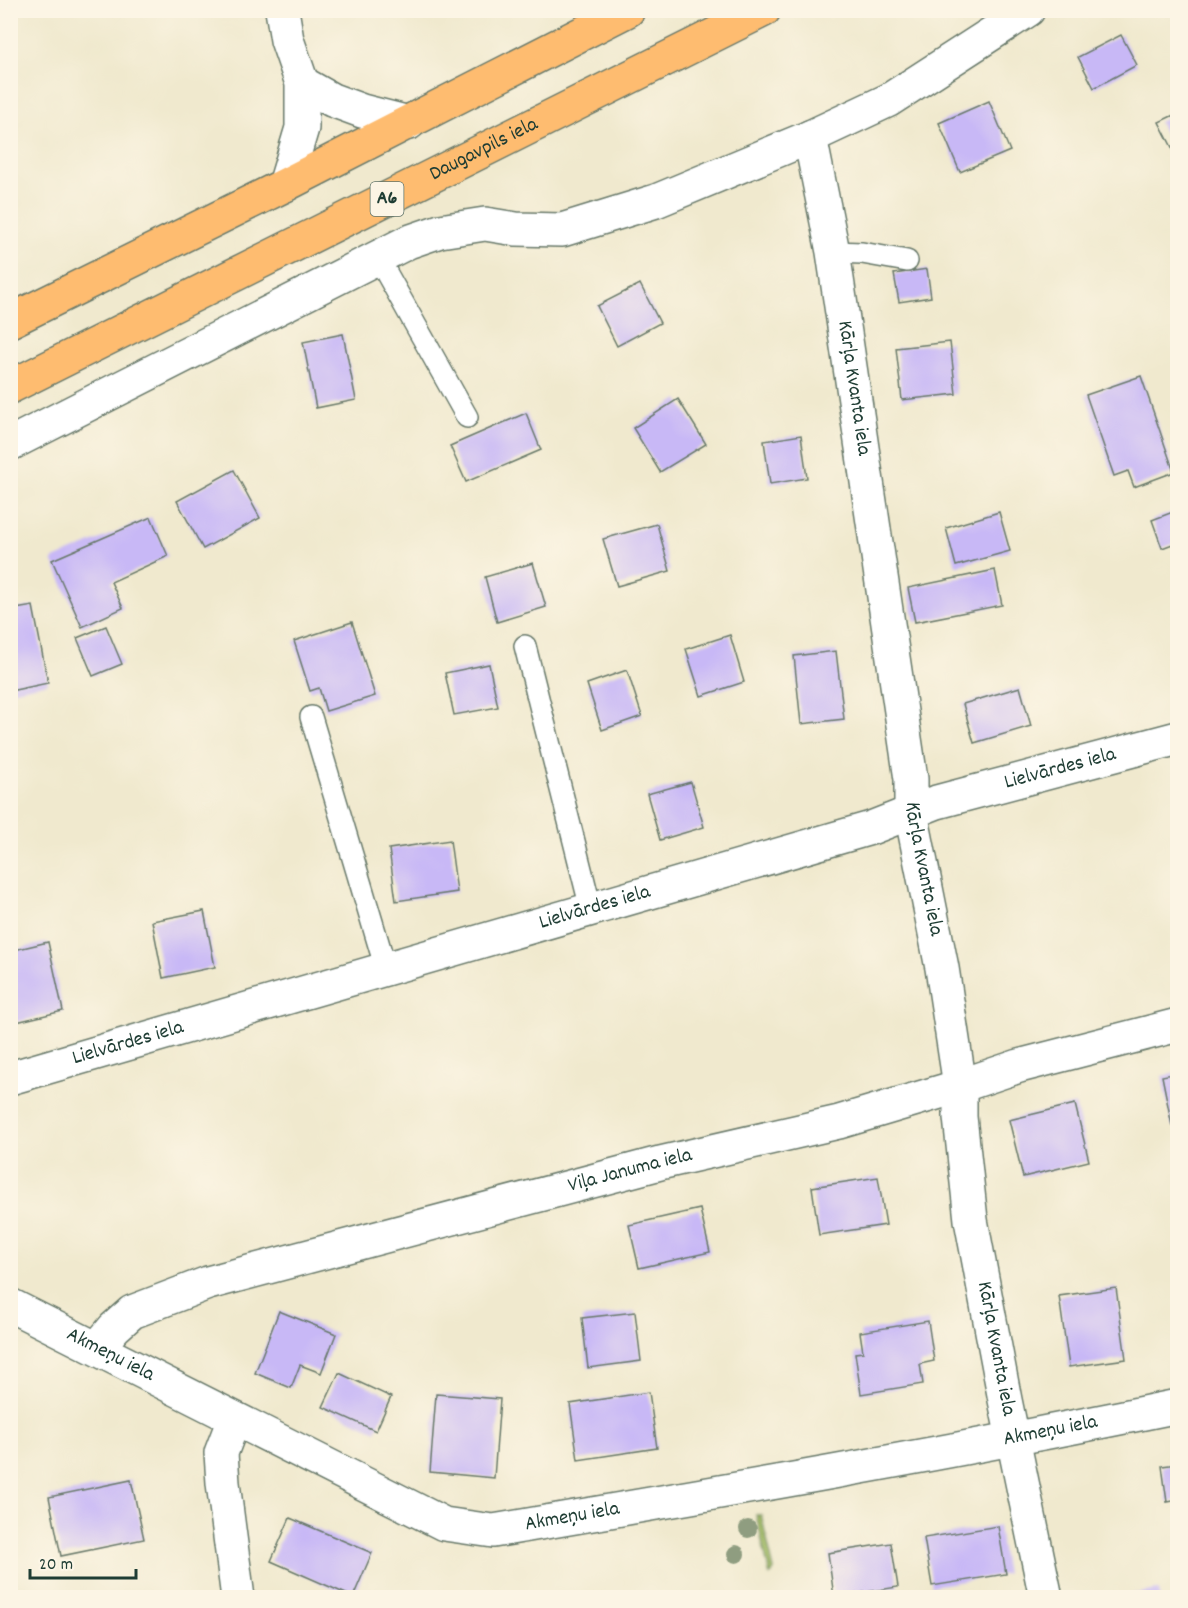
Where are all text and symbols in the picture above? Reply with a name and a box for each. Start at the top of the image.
street label: Daugavpils iela [425,110,544,190]
road number: A6 [370,182,404,216]
street label: Kārļa Kvanta iela [828,319,878,459]
street label: Lielvārdes iela [1001,740,1120,798]
street label: Kārļa Kvanta iela [896,802,950,940]
street label: Lielvārdes iela [536,878,655,939]
street label: Lielvārdes iela [69,1013,188,1074]
street label: Viļa Januma iela [565,1141,696,1202]
street label: Kārļa Kvanta iela [968,1279,1023,1420]
street label: Akmeņu iela [61,1321,160,1391]
street label: Akmeņu iela [1001,1407,1101,1455]
street label: Akmeņu iela [523,1494,623,1540]
scale bar [30,1542,136,1580]
text: 20 m [39,1553,73,1578]

